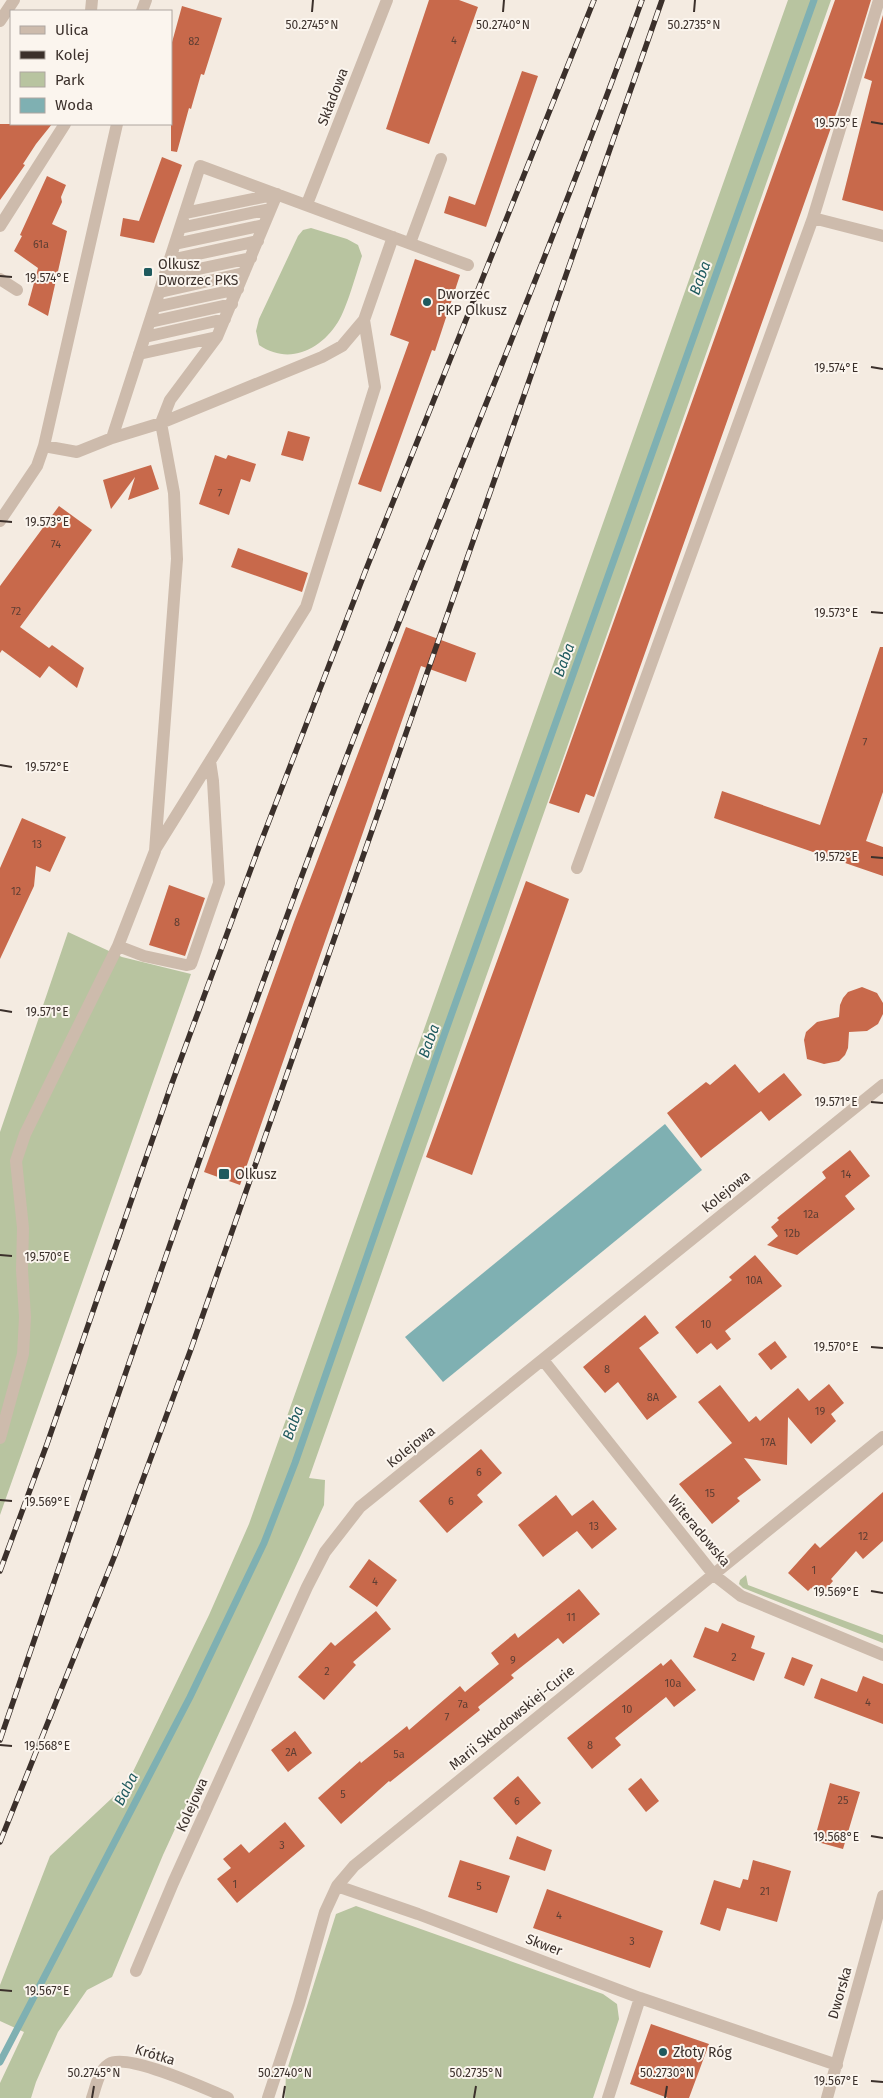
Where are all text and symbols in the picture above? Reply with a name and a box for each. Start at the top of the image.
legend [10,10,172,125]
text: 50.2745°N [286,18,338,32]
text: 50.2740°N [476,18,530,32]
text: 50.2735°N [668,18,720,32]
text: Ulica [55,21,89,39]
house number: 4 [451,34,457,47]
house number: 82 [188,35,200,48]
text: Kolej [55,46,89,64]
street label: Składowa [314,66,352,128]
text: Park [55,71,85,89]
text: Woda [55,96,93,114]
text: 19.575°E [814,116,858,130]
house number: 61a [33,238,49,251]
place label: Olkusz Dworzec PKS [158,256,239,289]
water label: Baba [686,259,714,297]
marker: Olkusz Dworzec PKS [142,266,154,278]
text: 19.574°E [25,271,69,285]
place label: Dworzec PKP Olkusz [437,286,507,319]
marker: Dworzec PKP Olkusz [421,296,433,308]
text: 19.574°E [814,361,858,375]
house number: 7 [218,487,223,500]
text: 19.573°E [25,515,69,529]
house number: 74 [51,538,61,551]
house number: 72 [11,605,21,618]
text: 19.573°E [814,606,858,620]
water label: Baba [550,641,578,679]
house number: 7 [863,736,868,749]
text: 19.572°E [25,760,69,774]
house number: 13 [32,838,42,851]
text: 19.572°E [814,850,858,864]
house number: 12 [11,885,21,898]
house number: 8 [174,916,180,929]
text: 19.571°E [25,1005,69,1019]
water label: Baba [415,1022,443,1060]
text: 19.571°E [814,1095,858,1109]
place label: Olkusz [235,1166,277,1183]
marker: Olkusz [217,1167,231,1181]
street label: Kolejowa [698,1167,754,1217]
house number: 14 [841,1168,851,1181]
house number: 12a [803,1208,819,1221]
house number: 12b [784,1227,800,1240]
text: 19.570°E [25,1250,69,1264]
house number: 10A [745,1274,763,1287]
house number: 10 [701,1318,711,1331]
text: 19.570°E [814,1340,858,1354]
house number: 8 [604,1363,610,1376]
house number: 8A [647,1391,660,1404]
water label: Baba [279,1404,307,1442]
house number: 19 [815,1405,825,1418]
street label: Kolejowa [383,1422,439,1472]
house number: 17A [760,1436,777,1449]
house number: 6 [476,1466,482,1479]
house number: 15 [705,1487,716,1500]
street label: Witeradowska [664,1492,734,1570]
text: 19.569°E [24,1495,70,1509]
house number: 6 [448,1495,454,1508]
house number: 13 [589,1520,599,1533]
house number: 12 [858,1530,868,1543]
house number: 1 [812,1564,816,1577]
house number: 4 [372,1575,378,1588]
text: 19.569°E [813,1585,859,1599]
house number: 11 [566,1611,576,1624]
house number: 2 [731,1651,737,1664]
house number: 9 [510,1654,516,1667]
street label: Marii Skłodowskiej-Curie [446,1662,578,1774]
house number: 2 [324,1665,330,1678]
house number: 10a [665,1677,681,1690]
house number: 4 [865,1696,871,1709]
house number: 7a [458,1698,468,1711]
house number: 10 [622,1703,632,1716]
house number: 7 [445,1711,450,1724]
text: 19.568°E [24,1739,70,1753]
house number: 8 [587,1739,593,1752]
house number: 2A [285,1746,298,1759]
house number: 5a [393,1748,405,1761]
water label: Baba [110,1769,142,1809]
street label: Kolejowa [173,1775,211,1835]
house number: 5 [340,1788,346,1801]
house number: 25 [838,1794,849,1807]
house number: 6 [514,1795,520,1808]
text: 19.568°E [813,1830,859,1844]
house number: 3 [279,1839,285,1852]
house number: 1 [233,1878,237,1891]
house number: 5 [476,1880,482,1893]
house number: 21 [760,1885,770,1898]
house number: 4 [556,1909,562,1922]
street label: Skwer [523,1930,565,1960]
house number: 3 [629,1935,635,1948]
street label: Dworska [824,1965,856,2021]
text: 19.567°E [25,1984,69,1998]
street label: Krótka [133,2041,177,2069]
place label: Złoty Róg [673,2044,732,2061]
marker: Złoty Róg [657,2046,669,2058]
text: 50.2745°N [68,2066,120,2080]
text: 50.2740°N [258,2066,312,2080]
text: 50.2735°N [450,2066,502,2080]
text: 50.2730°N [640,2066,694,2080]
text: 19.567°E [814,2074,858,2088]

